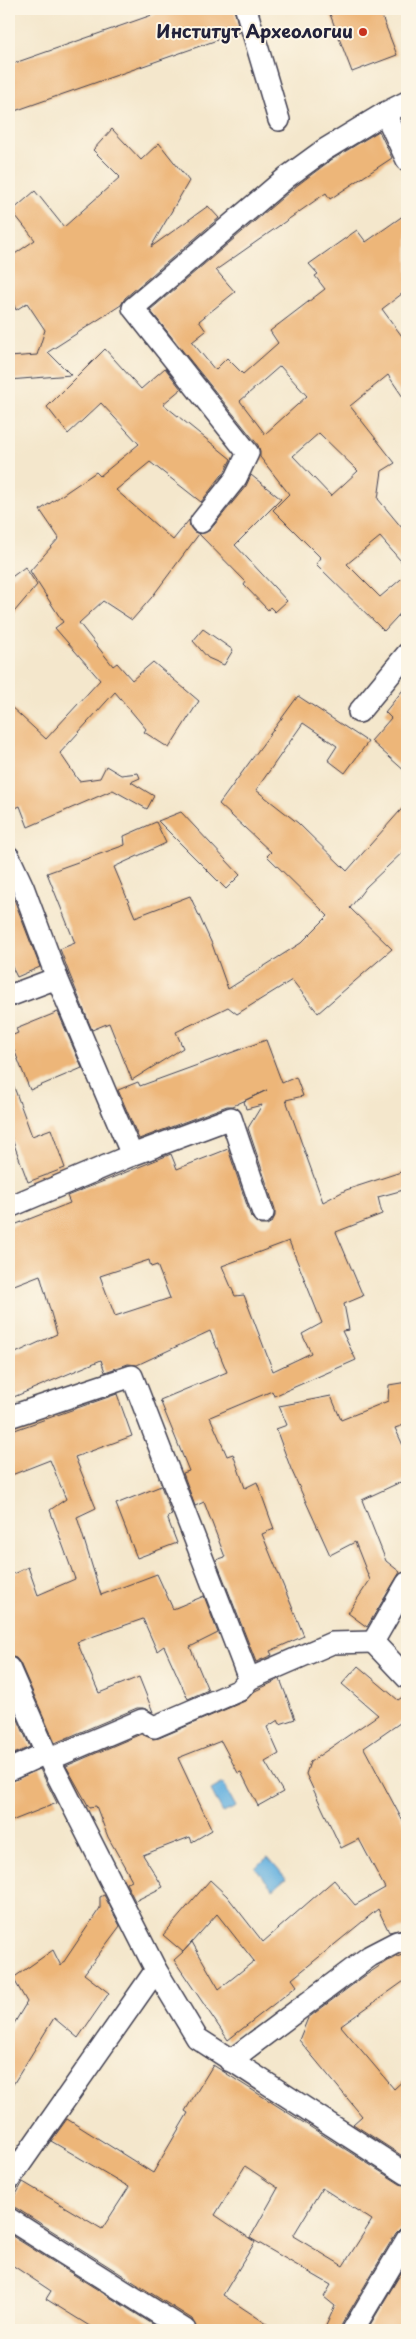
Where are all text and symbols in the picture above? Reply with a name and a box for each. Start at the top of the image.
place label: Институт Археологии [156,17,353,44]
marker: Институт Археологии [357,26,369,38]

